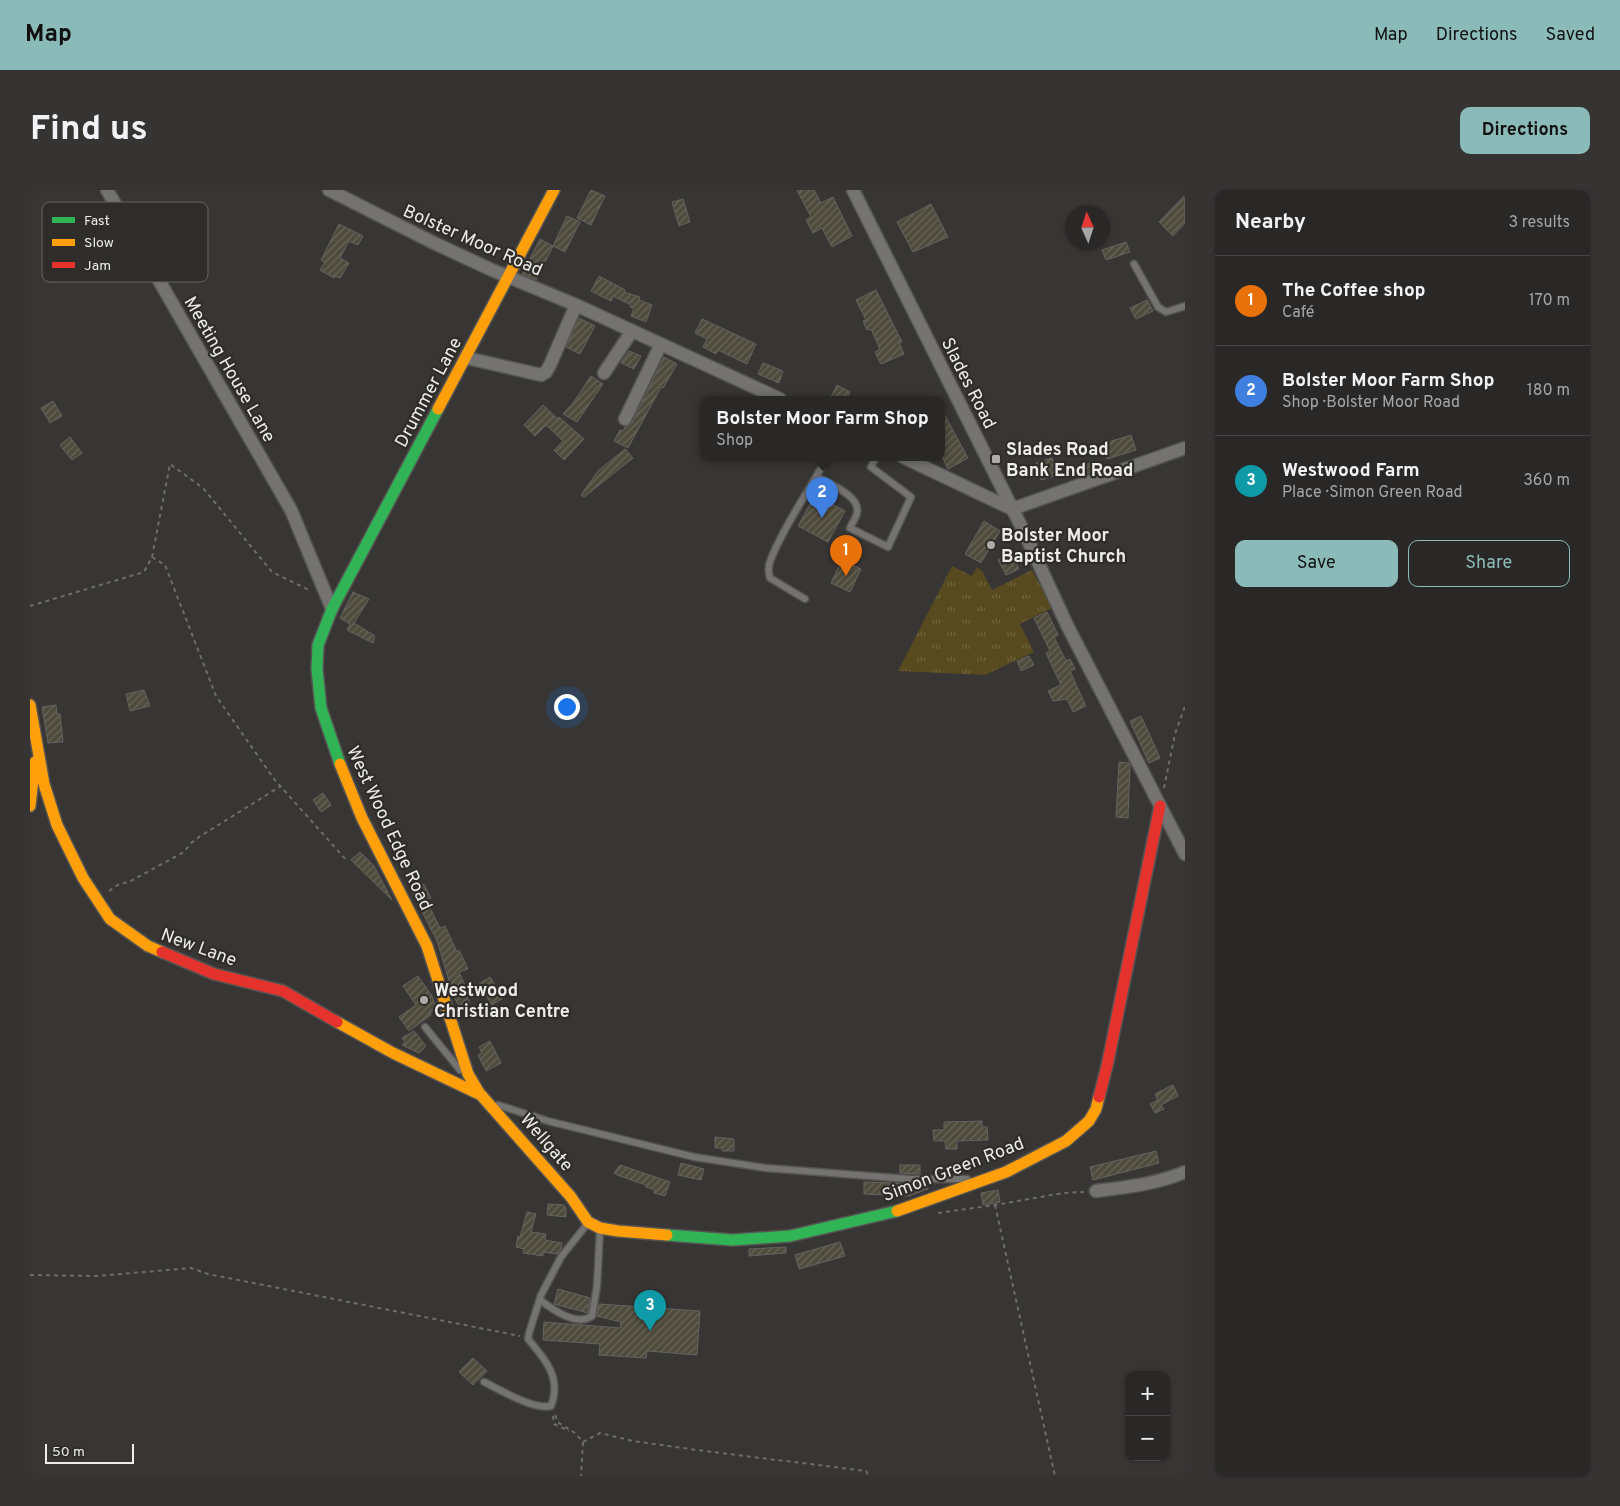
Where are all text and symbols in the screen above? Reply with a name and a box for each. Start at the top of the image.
text: Map [25,20,72,50]
text: Map [1374,24,1408,47]
text: Directions [1436,24,1518,47]
text: Saved [1546,24,1595,47]
button: Directions [1460,107,1590,154]
text: Find us [30,108,148,152]
street label: Bolster Moor Road [399,200,546,282]
legend [42,202,208,282]
north arrow [1065,205,1110,250]
text: Nearby [1235,209,1306,236]
text: Fast [84,213,110,230]
text: 3 results [1508,213,1570,233]
text: Slow [84,235,114,252]
text: Jam [84,258,111,275]
text: The Coffee shop [1282,279,1425,303]
text: 1 [1248,291,1254,311]
text: 170 m [1529,291,1570,311]
street label: Meeting House Lane [178,293,280,447]
text: Café [1282,303,1314,323]
street label: Drummer Lane [391,334,468,452]
street label: Slades Road [935,334,1000,433]
text: Bolster Moor Farm Shop [1282,369,1494,393]
text: 2 [1246,381,1256,401]
text: 180 m [1527,381,1570,401]
text: Shop · Bolster Moor Road [1282,393,1460,413]
popup [700,396,945,461]
text: Bolster Moor Farm Shop [716,407,929,431]
text: Shop [716,431,753,451]
place label: Slades Road Bank End Road [1006,439,1133,483]
marker: Slades Road Bank End Road [990,453,1002,465]
text: Westwood Farm [1282,459,1420,483]
text: 3 [1246,471,1256,491]
text: 360 m [1523,471,1570,491]
pin: 2 [806,477,838,518]
text: Place · Simon Green Road [1282,483,1463,503]
place label: Bolster Moor Baptist Church [1001,525,1126,569]
pin: 1 [830,535,862,576]
marker: Bolster Moor Baptist Church [985,539,997,551]
button: Save [1235,540,1398,587]
button: Share [1408,540,1570,587]
your location [554,694,580,720]
street label: West Wood Edge Road [340,743,437,915]
street label: New Lane [157,924,240,973]
place label: Westwood Christian Centre [434,980,570,1024]
marker: Westwood Christian Centre [418,994,430,1006]
street label: Wellgate [514,1109,577,1177]
street label: Simon Green Road [879,1133,1028,1208]
pin: 3 [634,1290,666,1331]
map controls [1125,1371,1170,1461]
button: + [1125,1371,1170,1416]
button: − [1125,1416,1170,1461]
scale bar [45,1441,134,1464]
text: 50 m [52,1444,85,1461]

